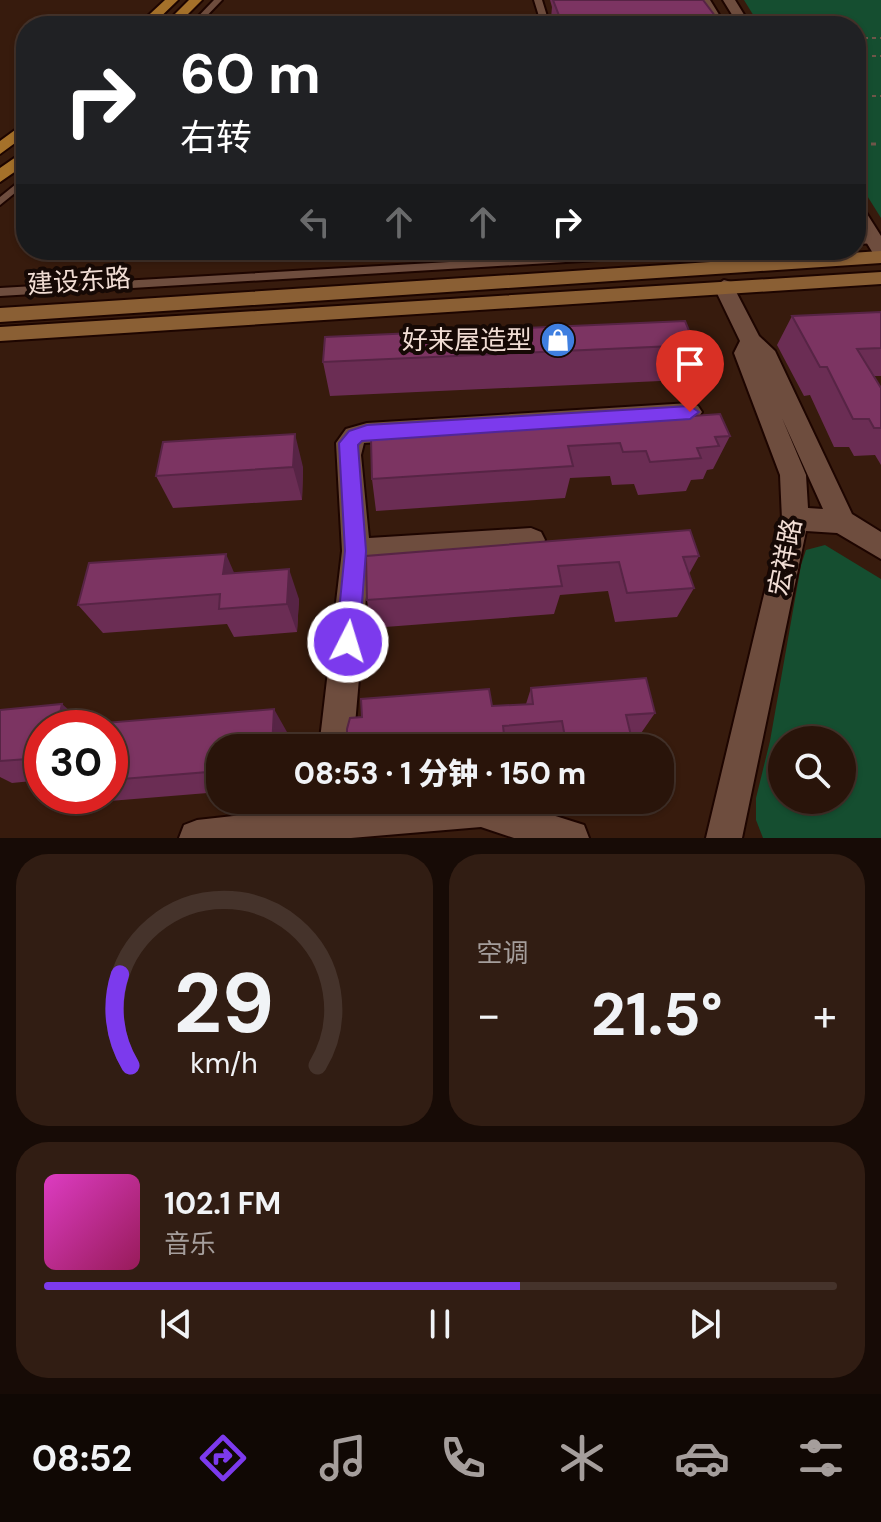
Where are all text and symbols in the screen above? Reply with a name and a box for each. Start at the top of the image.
text: 60 m [180,37,321,110]
icon: right [48,48,152,152]
text: 右转 [180,114,252,161]
icon: left [293,200,337,244]
icon: ahead [377,200,421,244]
icon: ahead [461,200,505,244]
icon: right [545,200,589,244]
street label: 建设东路 [26,260,132,302]
shop icon: 好来屋造型 [539,321,577,359]
place label: 好来屋造型 [402,323,532,357]
pin [656,330,724,412]
icon: arrive [668,342,712,386]
street label: 宏祥路 [761,515,809,599]
position arrow [306,600,390,684]
speed limit sign: 30 [24,710,128,814]
map controls [768,726,856,814]
button: search [768,726,856,814]
text: 08:53 · 1 分钟 · 150 m [294,754,586,793]
text: 空调 [477,936,529,970]
text: 29 [174,949,274,1058]
text: 21.5° [591,975,723,1054]
text: − [477,986,501,1044]
text: + [813,986,837,1044]
text: km/h [190,1045,258,1082]
text: 102.1 FM [164,1184,281,1223]
text: 音乐 [164,1227,216,1261]
icon: previous [154,1302,198,1346]
icon: pause [418,1302,462,1346]
icon: next [683,1302,727,1346]
icon: directions [195,1430,251,1486]
icon: music [315,1430,371,1486]
icon: phone [435,1430,491,1486]
icon: climate [554,1430,610,1486]
icon: car [674,1430,730,1486]
icon: filters [793,1430,849,1486]
text: 08:52 [32,1435,132,1482]

